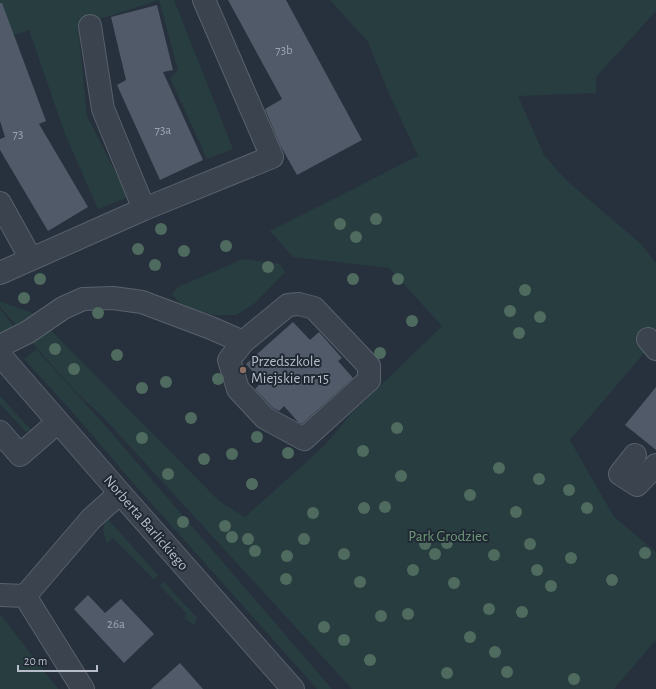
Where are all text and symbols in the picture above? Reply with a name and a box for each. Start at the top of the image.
house number: 73b [275,44,293,57]
house number: 73a [155,124,171,137]
house number: 73 [13,128,23,141]
place label: Przedszkole Miejskie nr 15 [251,354,329,386]
marker: Przedszkole Miejskie nr 15 [238,365,248,375]
street label: Norberta Barlickiego [101,473,191,573]
park label: Park Grodziec [408,529,488,544]
house number: 26a [107,618,125,631]
scale bar [18,647,97,673]
text: 20 m [24,655,47,667]

